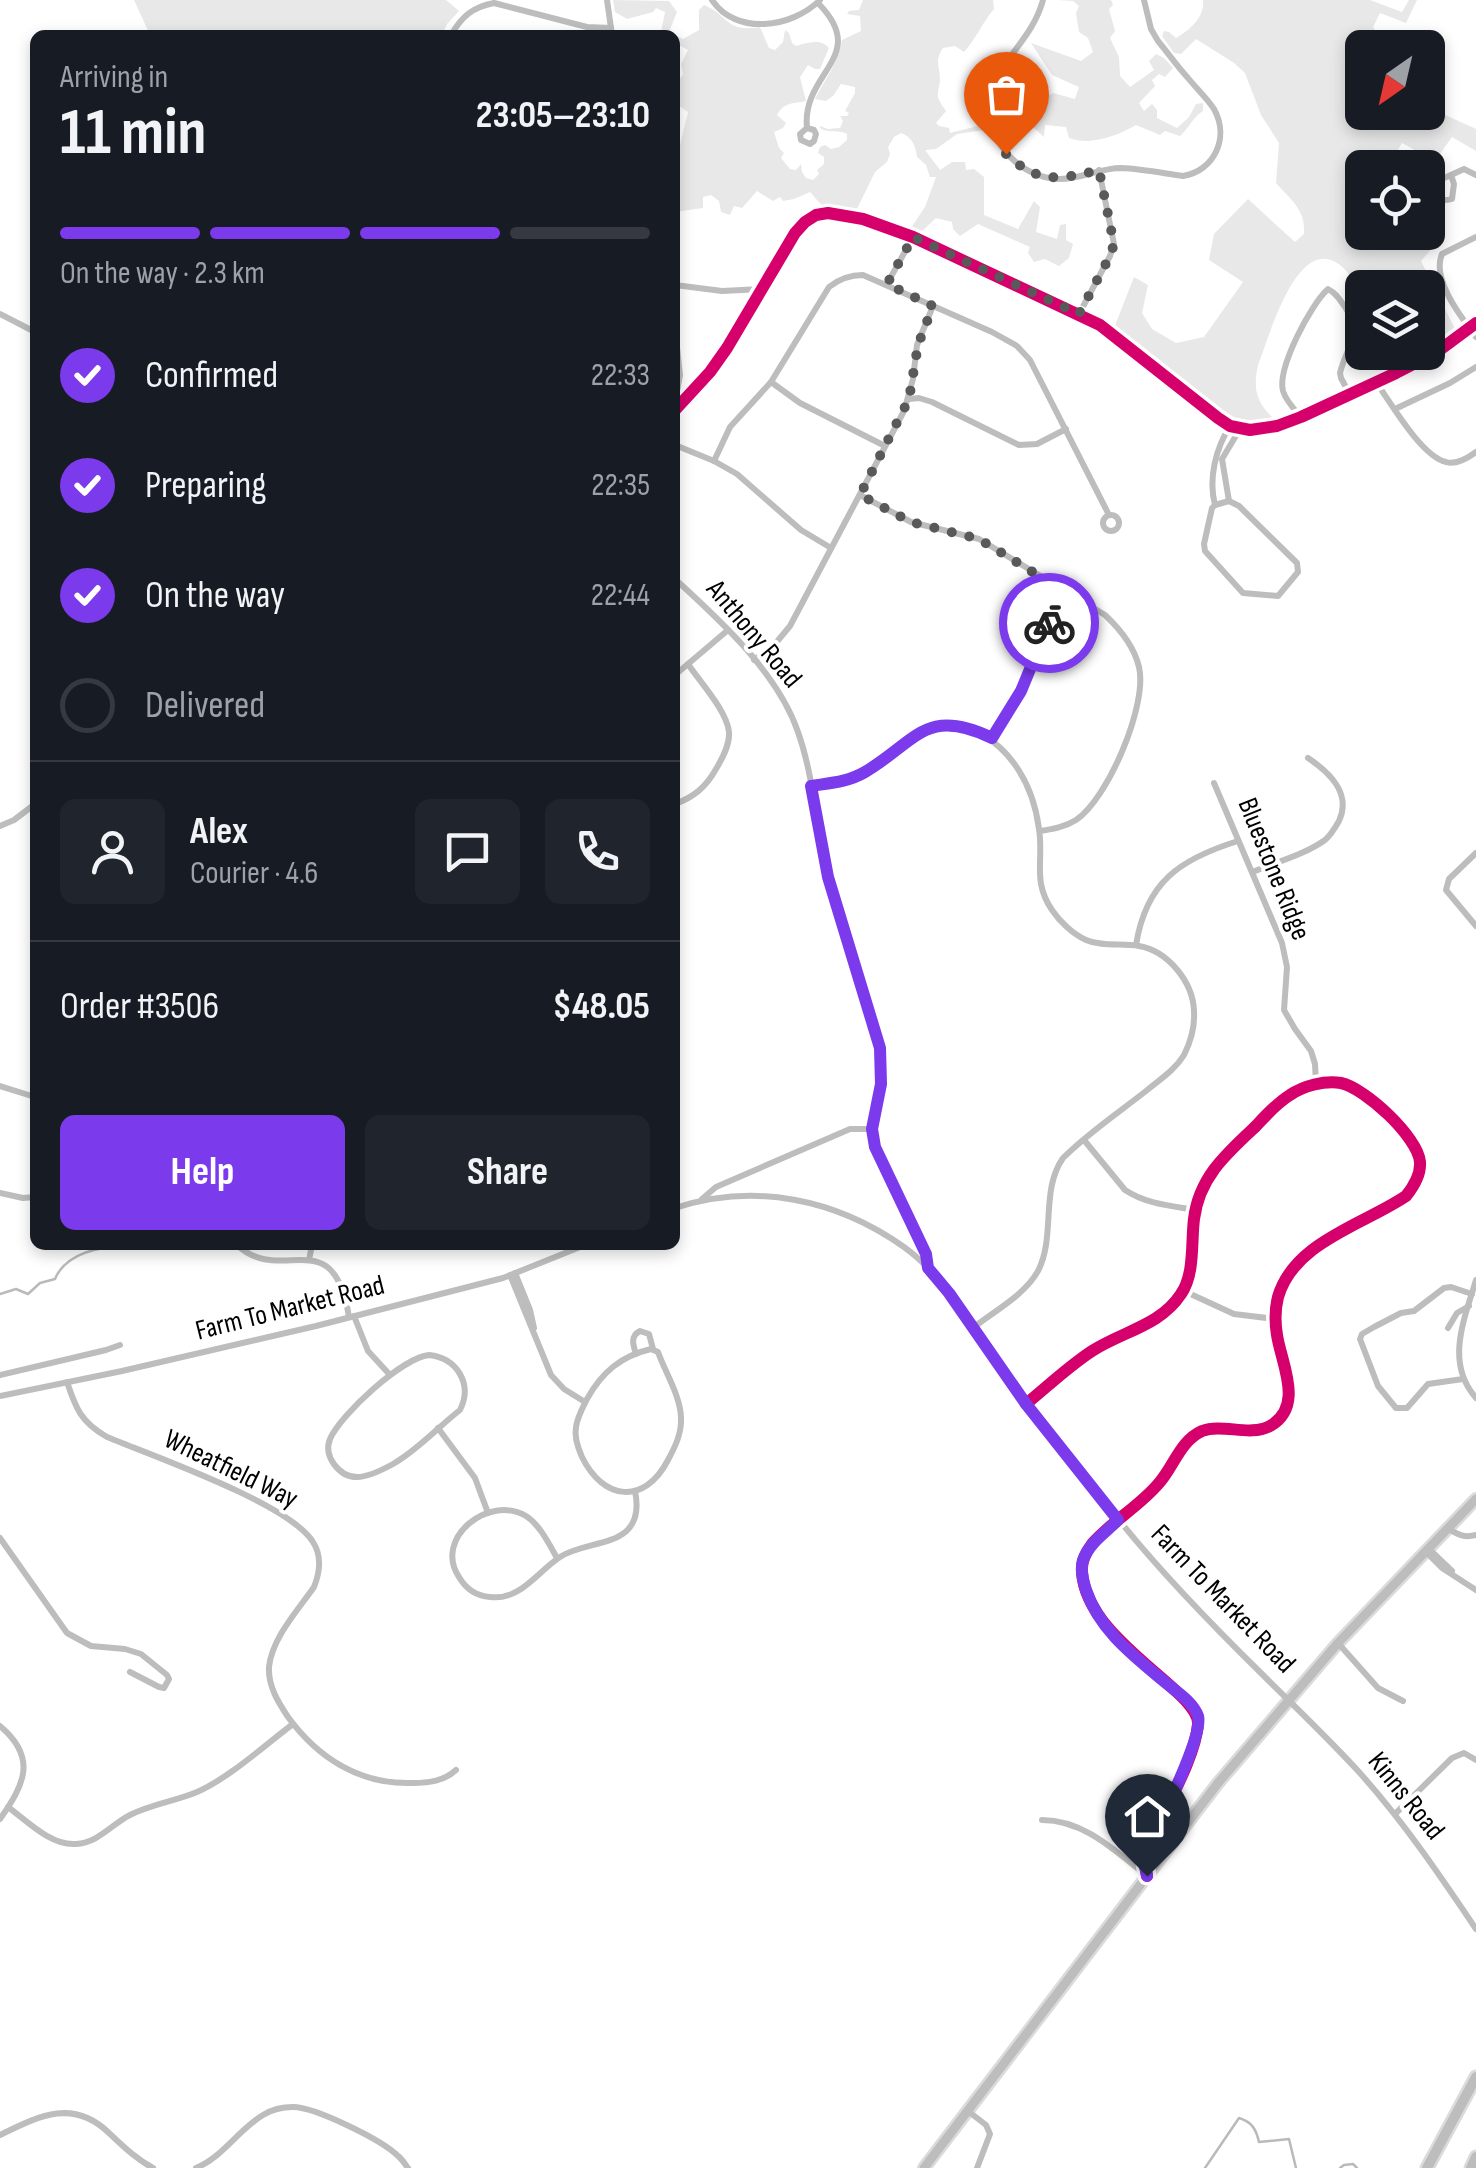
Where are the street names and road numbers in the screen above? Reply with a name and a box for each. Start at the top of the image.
street label: Anthony Road [699,573,809,695]
street label: Bluestone Ridge [1231,793,1317,945]
street label: Farm To Market Road [192,1269,388,1347]
street label: Wheatfield Way [159,1422,303,1516]
street label: Farm To Market Road [1144,1518,1302,1680]
street label: Kinns Road [1361,1746,1451,1846]

